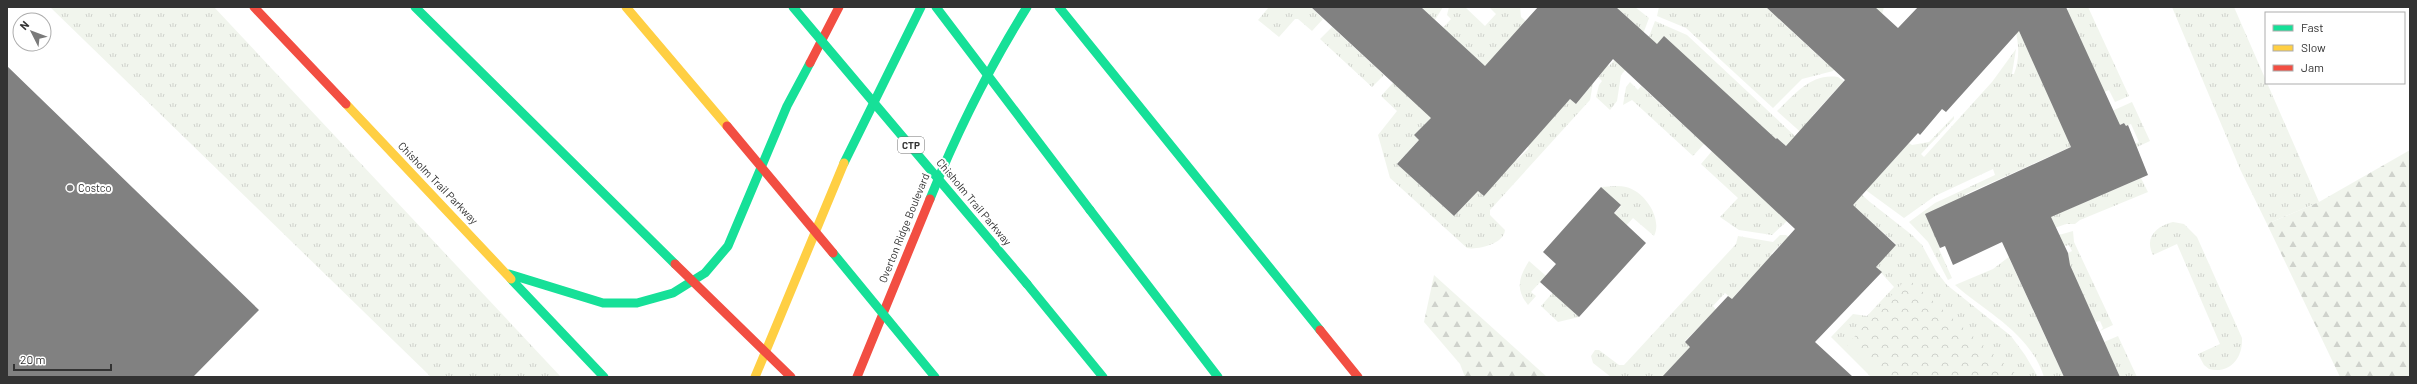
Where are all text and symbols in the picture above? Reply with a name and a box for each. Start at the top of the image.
north arrow [12,12,52,52]
legend [2265,12,2405,84]
text: N [17,18,31,32]
text: Fast [2301,20,2324,34]
text: Slow [2301,40,2326,54]
text: Jam [2301,60,2324,74]
road number: CTP [898,137,924,153]
street label: Chisholm Trail Parkway [396,139,481,226]
street label: Chisholm Trail Parkway [934,156,1014,248]
street label: Overton Ridge Boulevard [876,171,931,285]
place label: Costco [78,181,111,194]
marker: Costco [65,183,75,193]
scale bar [14,346,111,372]
text: 20 m [20,352,46,366]

